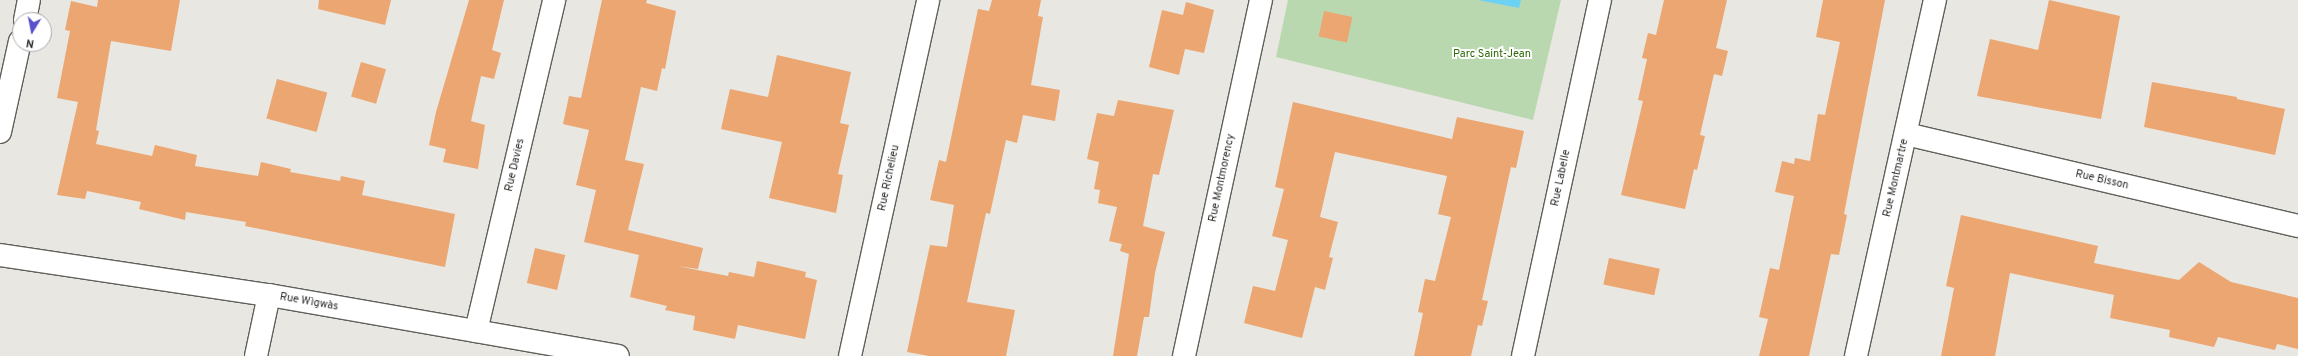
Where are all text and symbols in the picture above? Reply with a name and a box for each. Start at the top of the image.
north arrow [12,12,52,52]
text: N [25,35,35,50]
park label: Parc Saint-Jean [1453,47,1531,61]
street label: Rue Montmorency [1206,133,1238,223]
street label: Rue Davies [502,137,528,193]
street label: Rue Montmartre [1881,138,1911,218]
street label: Rue Richelieu [876,144,902,212]
street label: Rue Labelle [1549,148,1573,208]
street label: Rue Bisson [2074,167,2130,193]
street label: Rue Wìgwàs [279,290,339,314]

